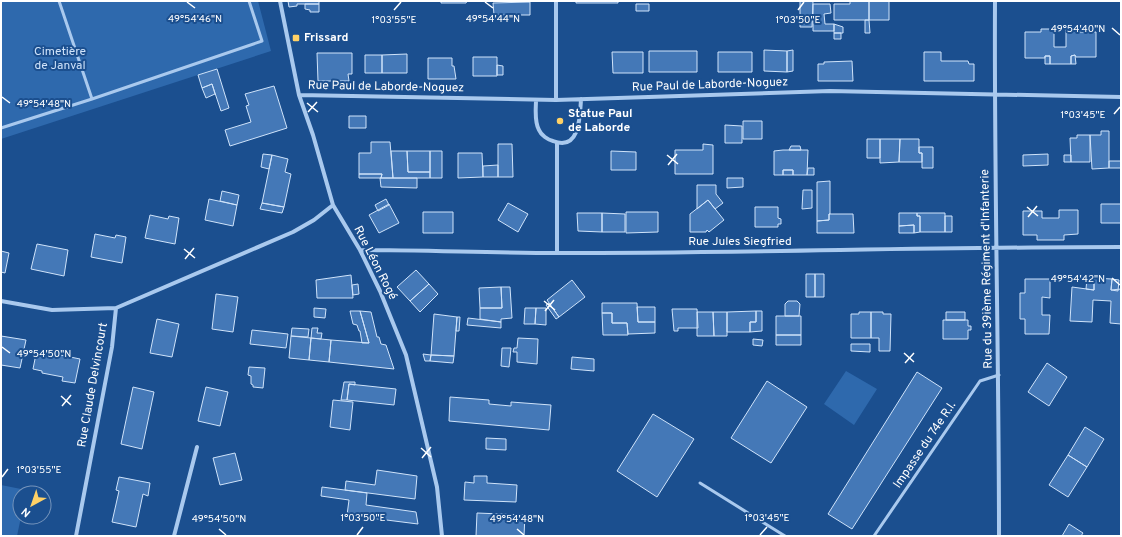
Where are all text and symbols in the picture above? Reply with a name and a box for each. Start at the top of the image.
text: 49°54'46"N [168,13,222,26]
text: 49°54'44"N [466,13,520,26]
text: 1°03'55"E [372,14,416,27]
text: 1°03'50"E [775,14,821,27]
text: 49°54'40"N [1051,23,1105,36]
place label: Frissard [304,30,348,46]
marker: Frissard [291,33,301,43]
park label: Cimetière de Janval [34,44,86,74]
street label: Rue Paul de Laborde-Noguez [632,74,788,96]
street label: Rue Paul de Laborde-Noguez [308,78,464,96]
text: 49°54'48"N [17,98,71,111]
place label: Statue Paul de Laborde [568,106,633,136]
text: 1°03'45"E [1061,109,1105,122]
marker: Statue Paul de Laborde [555,116,565,126]
street label: Rue du 39ième Régiment d'Infanterie [977,169,997,369]
street label: Rue Léon Rogé [350,223,400,303]
street label: Rue Jules Siegfried [688,234,792,250]
text: 49°54'42"N [1051,273,1105,286]
street label: Rue Claude Delvincourt [74,321,112,449]
text: 49°54'50"N [17,348,71,361]
street label: Impasse du 74e R.I. [890,398,960,492]
text: 1°03'55"E [17,464,61,477]
north arrow [12,485,52,525]
text: N [19,504,34,520]
text: 1°03'50"E [340,512,386,525]
text: 1°03'45"E [745,512,789,525]
text: 49°54'50"N [192,513,246,526]
text: 49°54'48"N [490,513,544,526]

